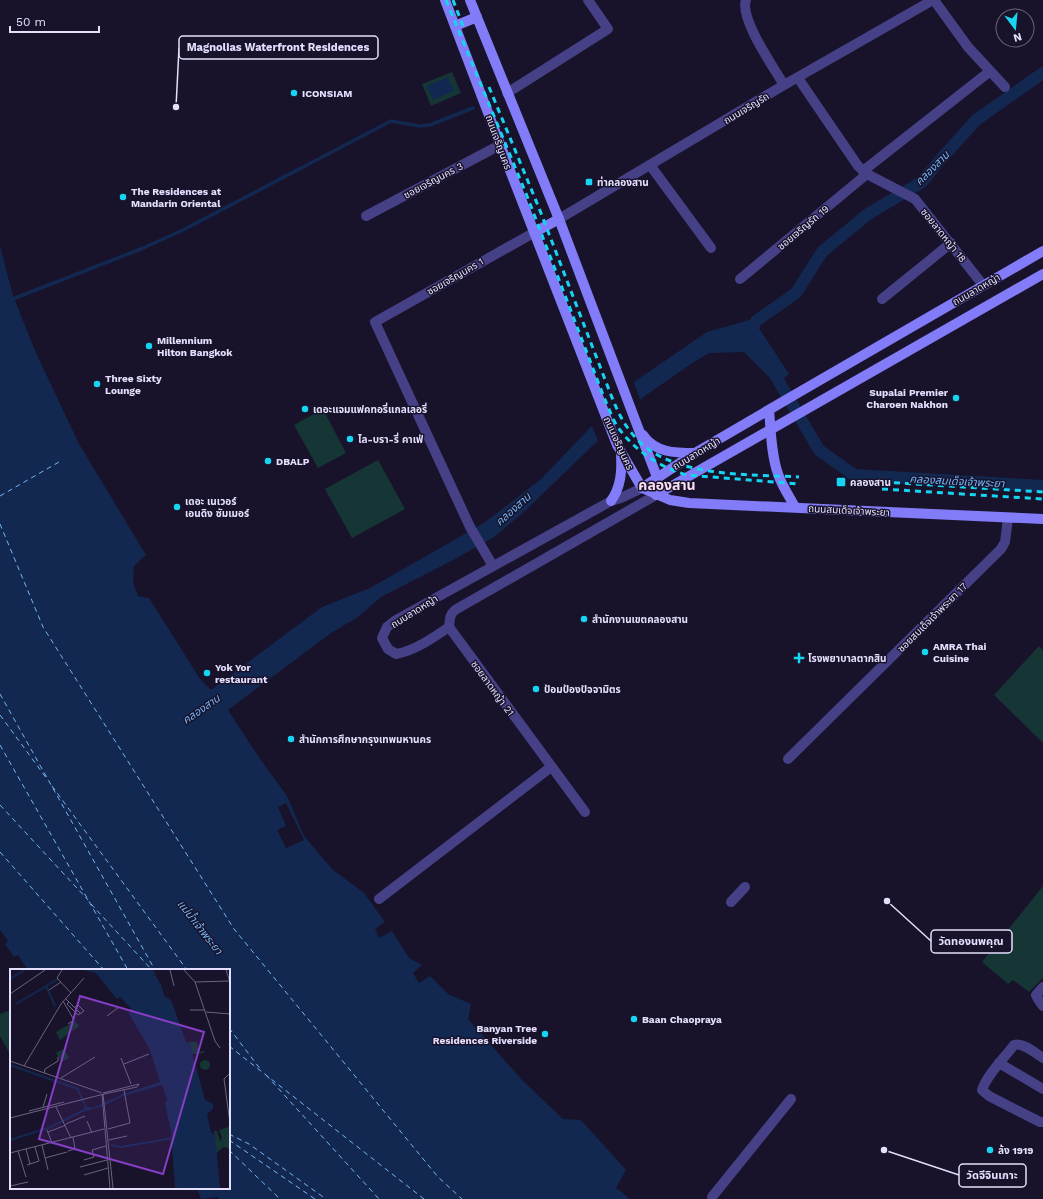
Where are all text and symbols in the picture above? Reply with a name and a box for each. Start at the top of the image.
scale bar [10,8,99,34]
north arrow [995,8,1035,48]
text: 50 m [16,15,46,29]
text: N [1012,30,1023,45]
callout: Magnolias Waterfront Residences [179,36,378,59]
text: Magnolias Waterfront Residences [187,41,369,54]
marker: ICONSIAM [289,88,299,98]
place label: ICONSIAM [302,88,352,99]
street label: ถนนเจริญรัถ [722,91,771,126]
street label: ถนนเจริญนคร [484,113,514,171]
water label: คลองสาน [913,148,953,188]
street label: ซอยเจริญนคร 3 [402,160,465,201]
place label: ท่าคลองสาน [597,176,649,188]
marker: ท่าคลองสาน [584,177,594,187]
place label: The Residences at Mandarin Oriental [131,186,222,209]
marker: The Residences at Mandarin Oriental [118,192,128,202]
street label: ซอยเจริญรัถ 19 [776,203,831,252]
street label: ซอยลาดหญ้า 18 [919,206,968,264]
street label: ซอยเจริญนคร 1 [425,256,485,297]
street label: ถนนลาดหญ้า [950,271,1002,308]
place label: Millennium Hilton Bangkok [157,335,233,358]
marker: Millennium Hilton Bangkok [144,341,154,351]
place label: Three Sixty Lounge [105,373,162,396]
marker: Three Sixty Lounge [92,379,102,389]
place label: Supalai Premier Charoen Nakhon [866,387,949,410]
marker: Supalai Premier Charoen Nakhon [951,393,961,403]
place label: เดอะแจมแฟคทอรี่แกลเลอรี่ [313,402,427,415]
marker: เดอะแจมแฟคทอรี่แกลเลอรี่ [300,404,310,414]
street label: ถนนเจริญนคร [601,415,636,472]
place label: ไล-บรา-รี่ คาเฟ่ [358,432,424,445]
marker: ไล-บรา-รี่ คาเฟ่ [345,434,355,444]
street label: ถนนลาดหญ้า [671,435,722,472]
marker: DBALP [263,456,273,466]
place label: DBALP [276,456,310,467]
water label: คลองสมเด็จเจ้าพระยา [909,473,1005,491]
marker: คลองสาน [835,476,847,488]
district label: คลองสาน [638,477,696,493]
place label: คลองสาน [850,477,891,488]
water label: คลองสาน [493,489,535,529]
place label: เดอะ เนเวอร์ เอนดิง ซัมเมอร์ [185,496,249,519]
marker: เดอะ เนเวอร์ เอนดิง ซัมเมอร์ [172,502,182,512]
street label: ถนนสมเด็จเจ้าพระยา [808,502,890,518]
street label: ซอยสมเด็จเจ้าพระยา 17 [895,579,970,654]
street label: ถนนลาดหญ้า [389,593,440,630]
marker: สำนักงานเขตคลองสาน [579,614,589,624]
place label: สำนักงานเขตคลองสาน [592,614,688,625]
place label: AMRA Thai Cuisine [933,641,986,664]
marker: AMRA Thai Cuisine [920,647,930,657]
marker: โรงพยาบาลตากสิน [793,652,805,664]
place label: โรงพยาบาลตากสิน [808,653,886,664]
street label: ซอยลาดหญ้า 21 [469,659,516,718]
place label: Yok Yor restaurant [215,662,268,685]
marker: Yok Yor restaurant [202,668,212,678]
marker: ป้อมป้องปัจจามิตร [531,684,541,694]
place label: ป้อมป้องปัจจามิตร [544,684,621,695]
water label: คลองสาน [180,691,224,727]
marker: สำนักการศึกษากรุงเทพมหานคร [286,734,296,744]
place label: สำนักการศึกษากรุงเทพมหานคร [299,734,431,746]
water label: แม่น้ำเจ้าพระยา [174,896,227,957]
callout: วัดทองนพคุณ [931,930,1012,953]
text: วัดทองนพคุณ [938,935,1004,948]
inset map [10,969,230,1189]
marker: Baan Chaopraya [629,1014,639,1024]
place label: Baan Chaopraya [642,1014,722,1025]
place label: Banyan Tree Residences Riverside [433,1023,537,1046]
marker: Banyan Tree Residences Riverside [540,1029,550,1039]
place label: ล้ง 1919 [998,1144,1033,1156]
marker: ล้ง 1919 [985,1145,995,1155]
callout: วัดจีจินเกาะ [959,1164,1026,1187]
text: วัดจีจินเกาะ [966,1169,1018,1182]

